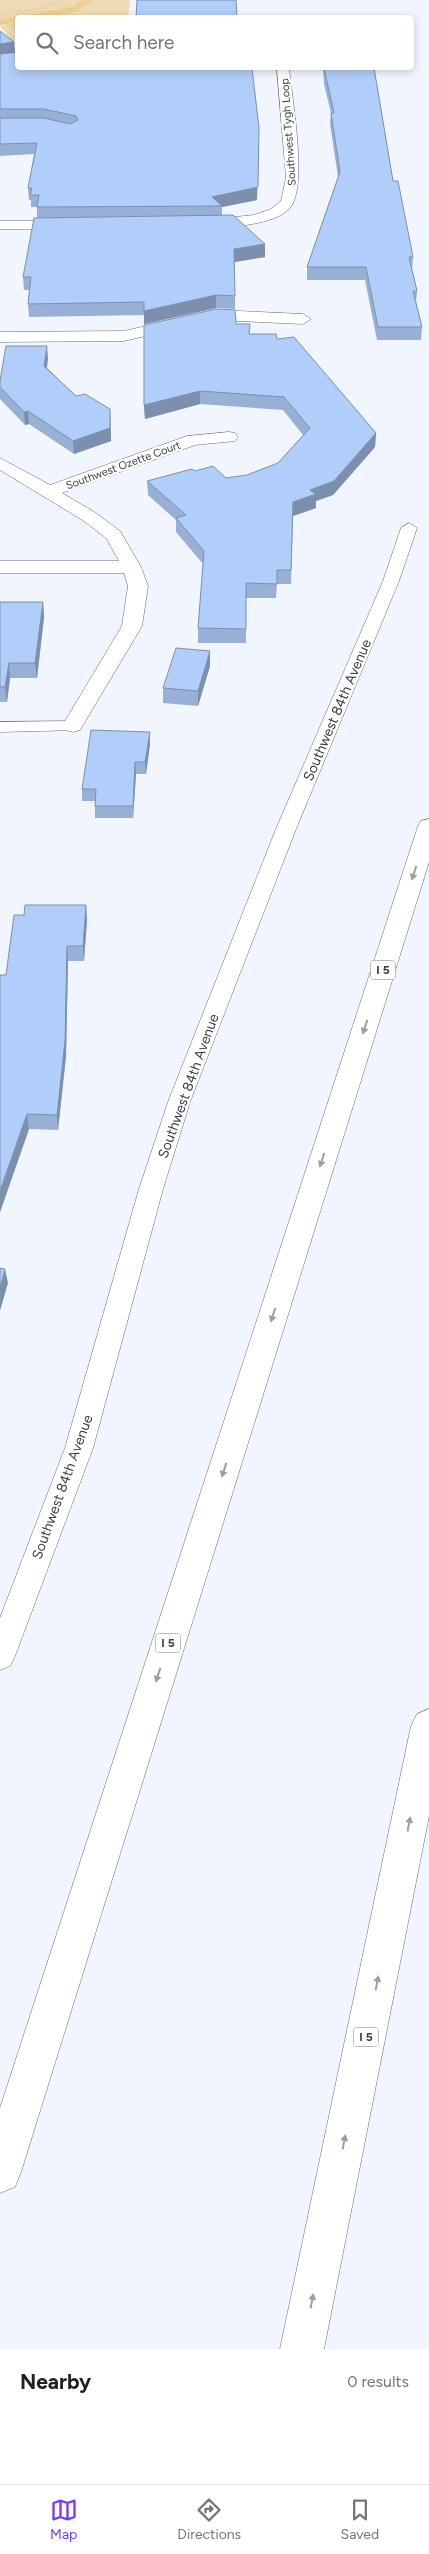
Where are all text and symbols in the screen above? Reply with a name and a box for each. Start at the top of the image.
search box [15,15,414,70]
icon: search [33,29,61,57]
text: Search here [73,31,175,54]
street label: Southwest Tygh Loop [278,77,299,186]
street label: Southwest Ozette Court [64,439,182,492]
street label: Southwest 84th Avenue [300,636,375,784]
one-way arrow [410,865,417,880]
road number: I 5 [370,960,396,980]
street label: Southwest 84th Avenue [154,1011,223,1161]
one-way arrow [360,1020,368,1035]
one-way arrow [318,1153,326,1168]
one-way arrow [269,1308,276,1323]
street label: Southwest 84th Avenue [28,1412,97,1562]
one-way arrow [219,1463,227,1478]
road number: I 5 [156,1634,180,1652]
one-way arrow [154,1668,162,1683]
one-way arrow [405,1816,413,1831]
one-way arrow [373,1974,381,1990]
road number: I 5 [354,2028,378,2046]
one-way arrow [341,2134,349,2150]
one-way arrow [308,2294,316,2309]
text: Nearby [20,2369,91,2394]
text: 0 results [347,2372,409,2391]
tab: Map [50,2496,78,2543]
tab: Directions [177,2496,241,2543]
tab: Saved [341,2496,379,2543]

